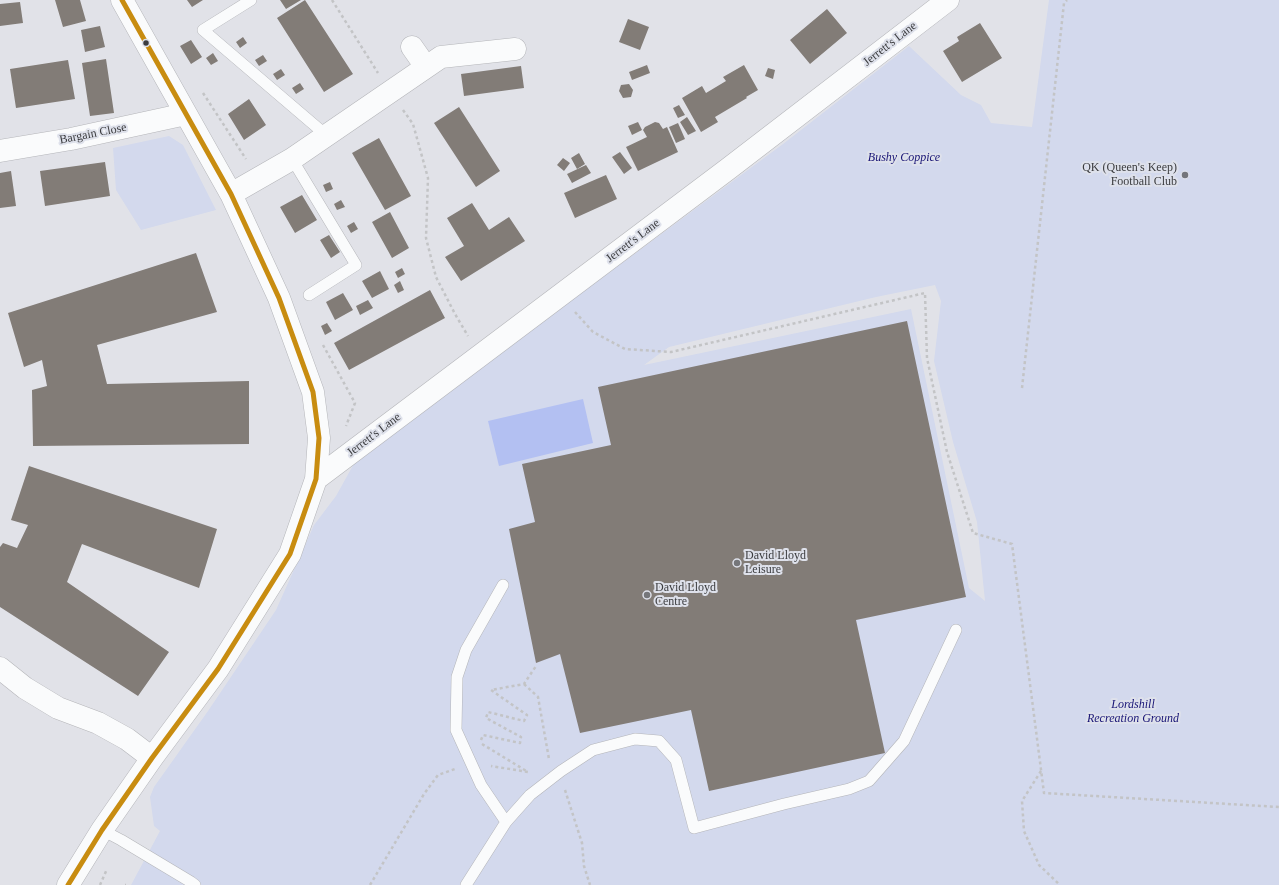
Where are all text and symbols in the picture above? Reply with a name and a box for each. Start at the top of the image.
street label: Jerrett's Lane [860,19,920,69]
unlabelled marker [141,38,151,48]
street label: Bargain Close [58,120,128,148]
park label: Bushy Coppice [868,151,940,165]
place label: QK (Queen's Keep) Football Club [1082,161,1177,189]
marker: QK (Queen's Keep) Football Club [1180,170,1190,180]
street label: Jerrett's Lane [603,216,663,266]
street label: Jerrett's Lane [344,410,404,460]
place label: David Lloyd Leisure [745,549,806,577]
marker: David Lloyd Leisure [732,558,742,568]
place label: David Lloyd Centre [655,581,716,609]
marker: David Lloyd Centre [642,590,652,600]
park label: Lordshill Recreation Ground [1087,698,1179,726]

